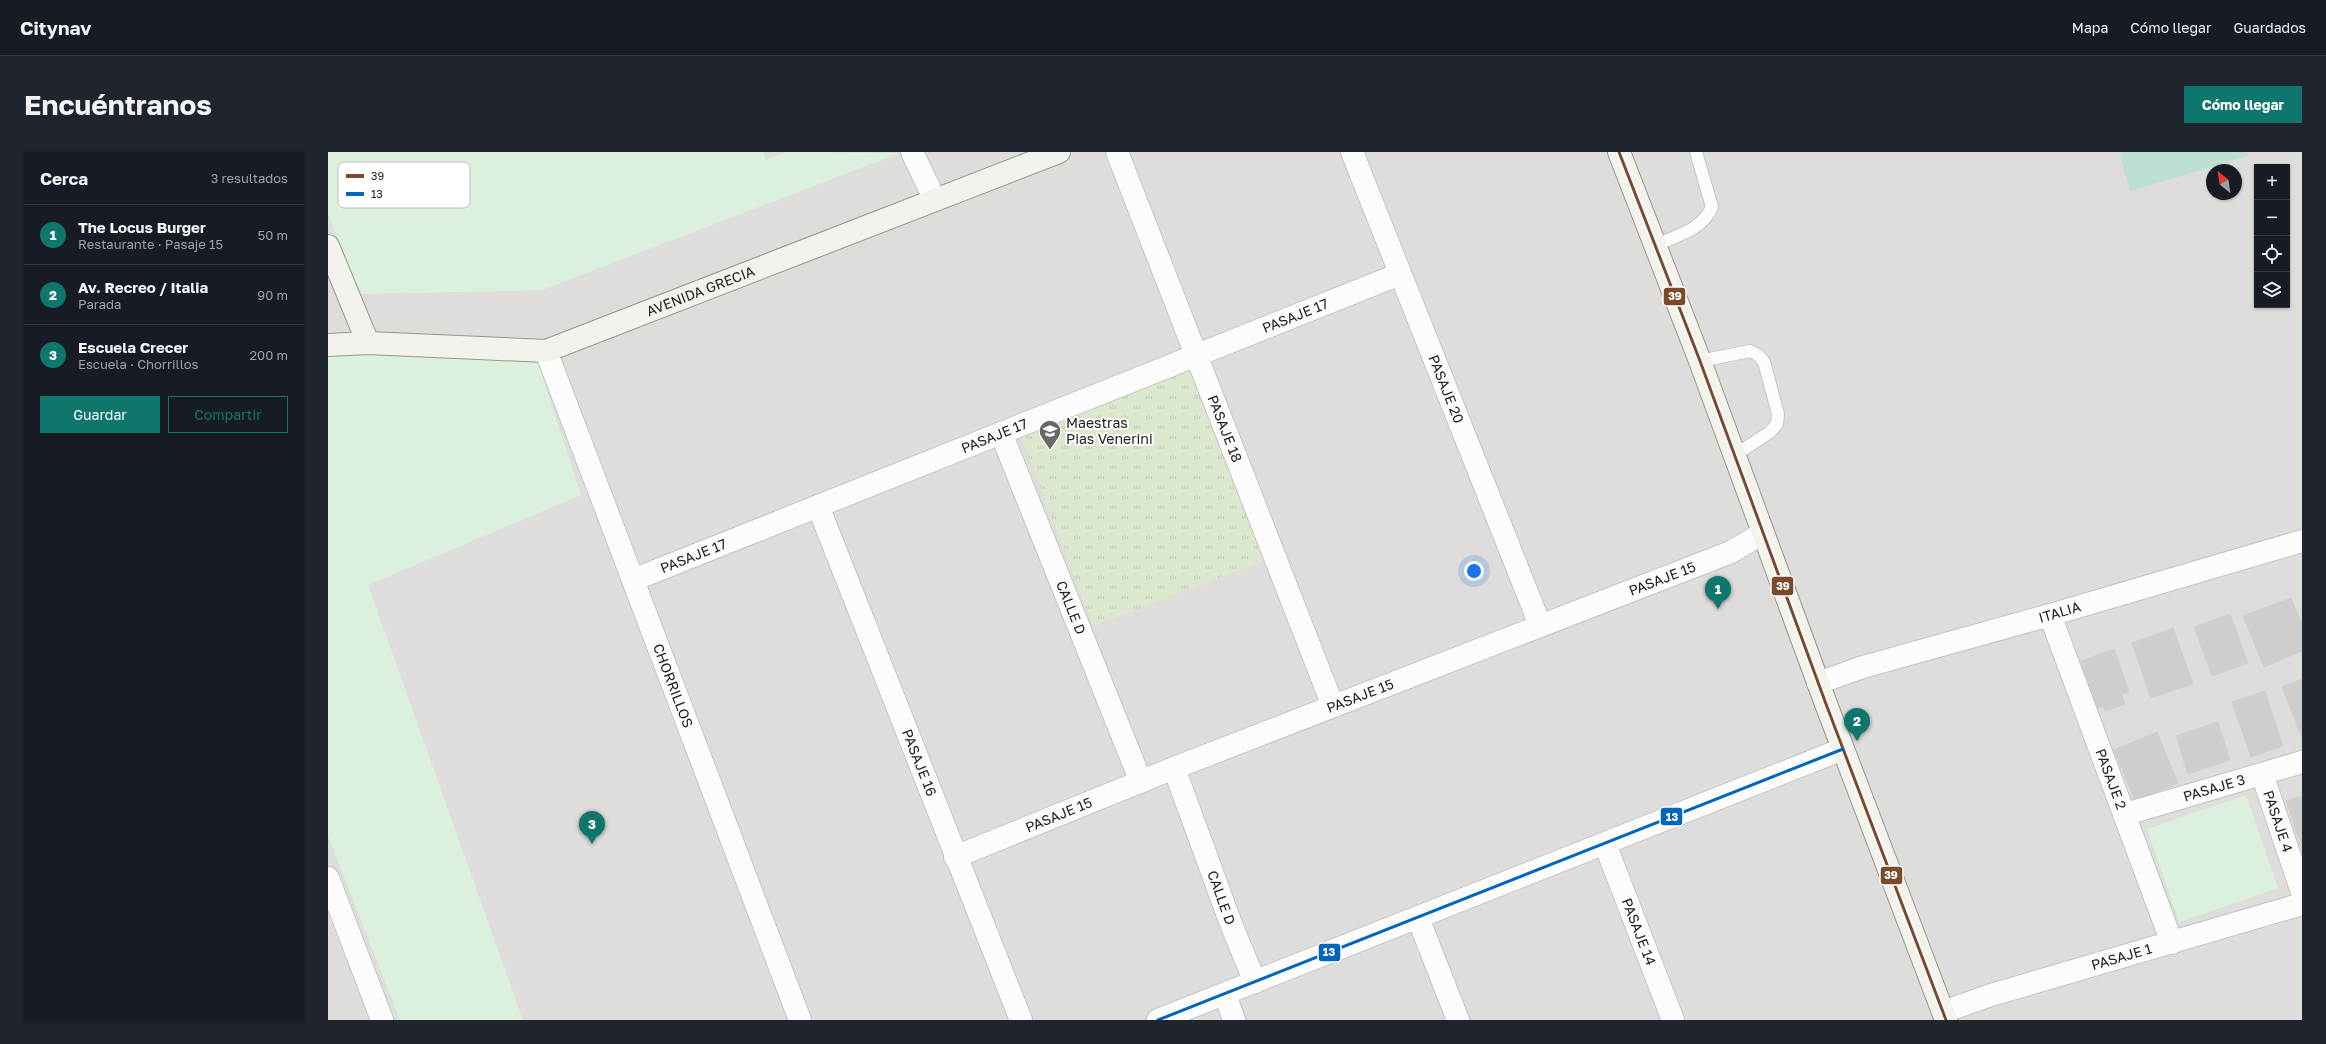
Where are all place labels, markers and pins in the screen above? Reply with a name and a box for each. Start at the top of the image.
place label: Maestras Pias Venerini [1066,414,1153,447]
school or university icon: Maestras Pias Venerini [1037,418,1063,451]
pin: 1 [1705,576,1731,609]
pin: 2 [1844,708,1870,741]
pin: 3 [579,811,605,844]

